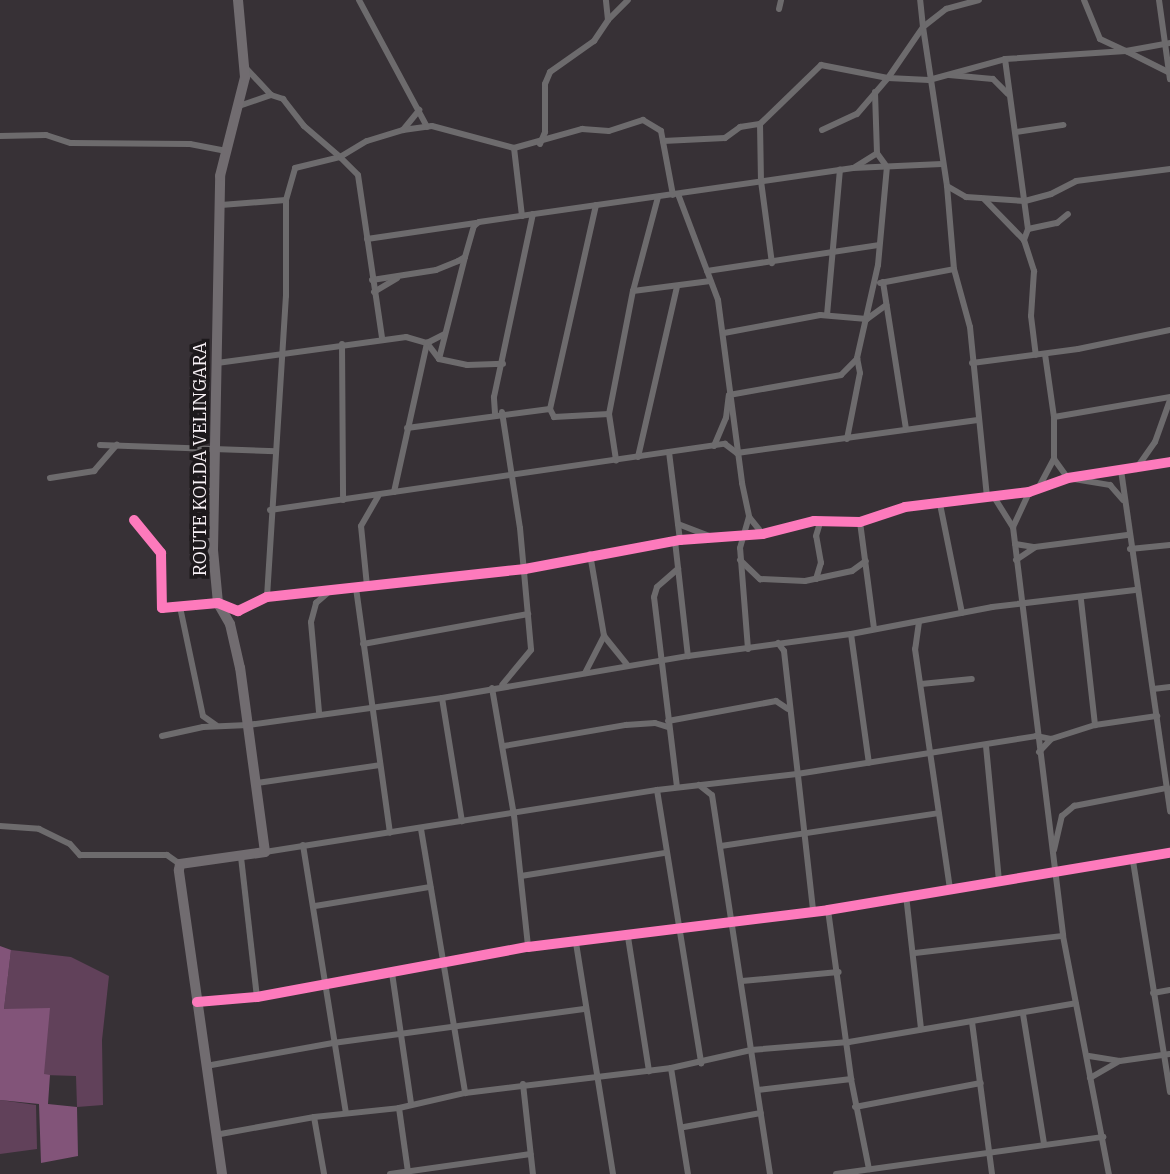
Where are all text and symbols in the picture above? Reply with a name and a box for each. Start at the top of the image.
street label: ROUTE KOLDA VELINGARA [189,342,211,576]

